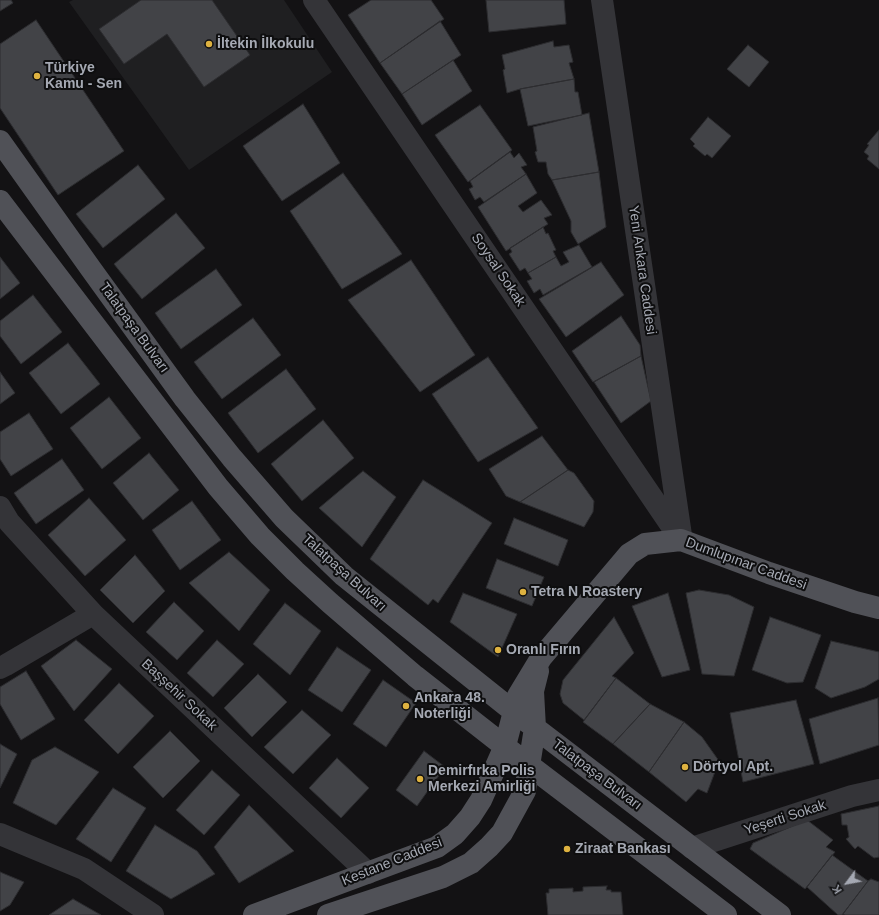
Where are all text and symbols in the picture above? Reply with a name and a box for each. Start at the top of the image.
place label: İltekin İlkokulu [217,36,314,52]
marker: İltekin İlkokulu [204,39,214,49]
place label: Türkiye Kamu - Sen [45,60,122,92]
marker: Türkiye Kamu - Sen [32,71,42,81]
street label: Yeni Ankara Caddesi [625,204,659,336]
street label: Soysal Sokak [467,230,529,310]
street label: Talatpaşa Bulvarı [96,280,172,376]
street label: Talatpaşa Bulvarı [298,531,390,615]
street label: Dumlupınar Caddesi [683,534,809,594]
place label: Tetra N Roastery [531,584,642,600]
marker: Tetra N Roastery [518,587,528,597]
place label: Oranlı Fırın [506,642,581,658]
marker: Oranlı Fırın [493,645,503,655]
street label: Başşehir Sokak [138,656,220,734]
place label: Ankara 48. Noterliği [414,690,485,722]
marker: Ankara 48. Noterliği [401,701,411,711]
street label: Talatpaşa Bulvarı [549,736,645,814]
place label: Dörtyol Apt. [693,759,773,775]
marker: Dörtyol Apt. [680,762,690,772]
place label: Demirfırka Polis Merkezi Amirliği [428,763,535,796]
marker: Demirfırka Polis Merkezi Amirliği [415,774,425,784]
street label: Yeşerti Sokak [742,797,828,839]
street label: Kestane Caddesi [339,834,445,890]
place label: Ziraat Bankası [575,841,671,857]
marker: Ziraat Bankası [562,844,572,854]
north arrow [827,863,867,903]
text: K [830,883,844,896]

